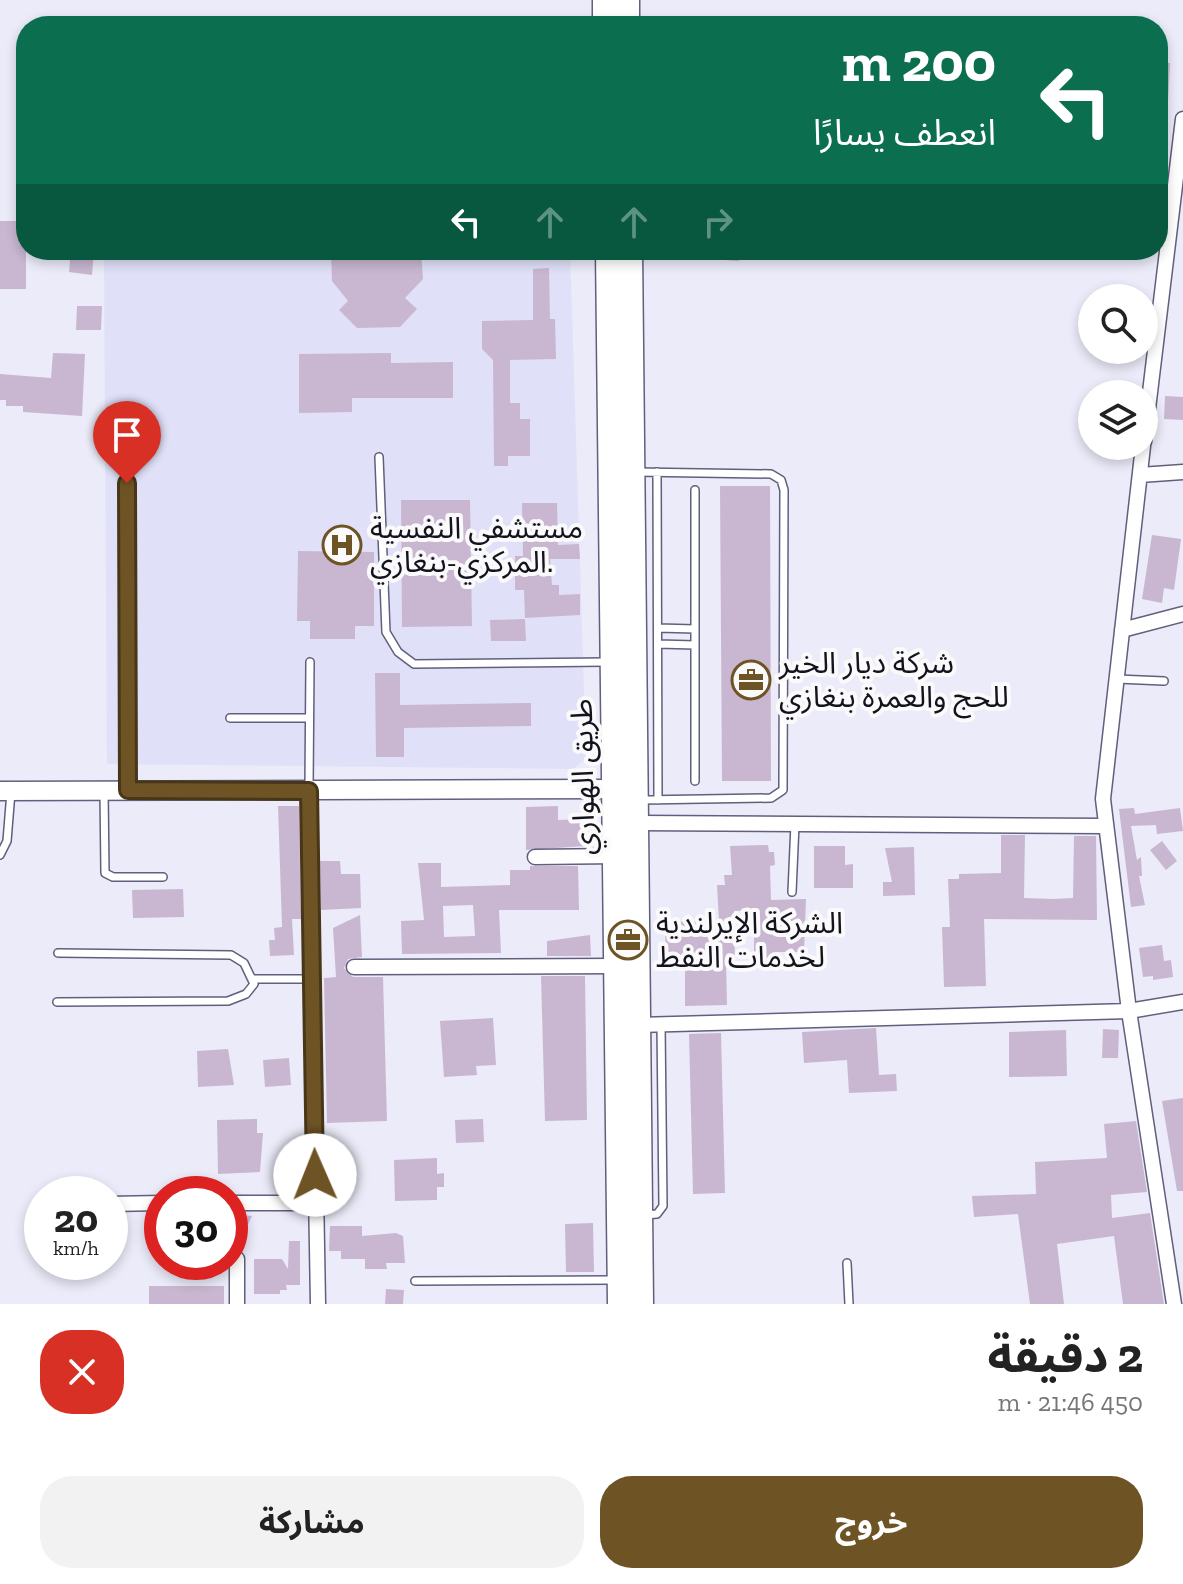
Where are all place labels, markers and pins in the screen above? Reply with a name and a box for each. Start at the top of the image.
pin [93,401,161,483]
place label: مستشفي النفسية المركزي-بنغازي. [370,510,583,585]
hospital icon: مستشفي النفسية المركزي-بنغازي. [321,524,363,566]
place label: شركة ديار الخير للحج والعمرة بنغازي [778,645,1009,720]
office icon: شركة ديار الخير للحج والعمرة بنغازي [730,659,772,701]
place label: الشركة الإيرلندية لخدمات النفط [656,905,843,975]
office icon: الشركة الإيرلندية لخدمات النفط [607,919,649,961]

